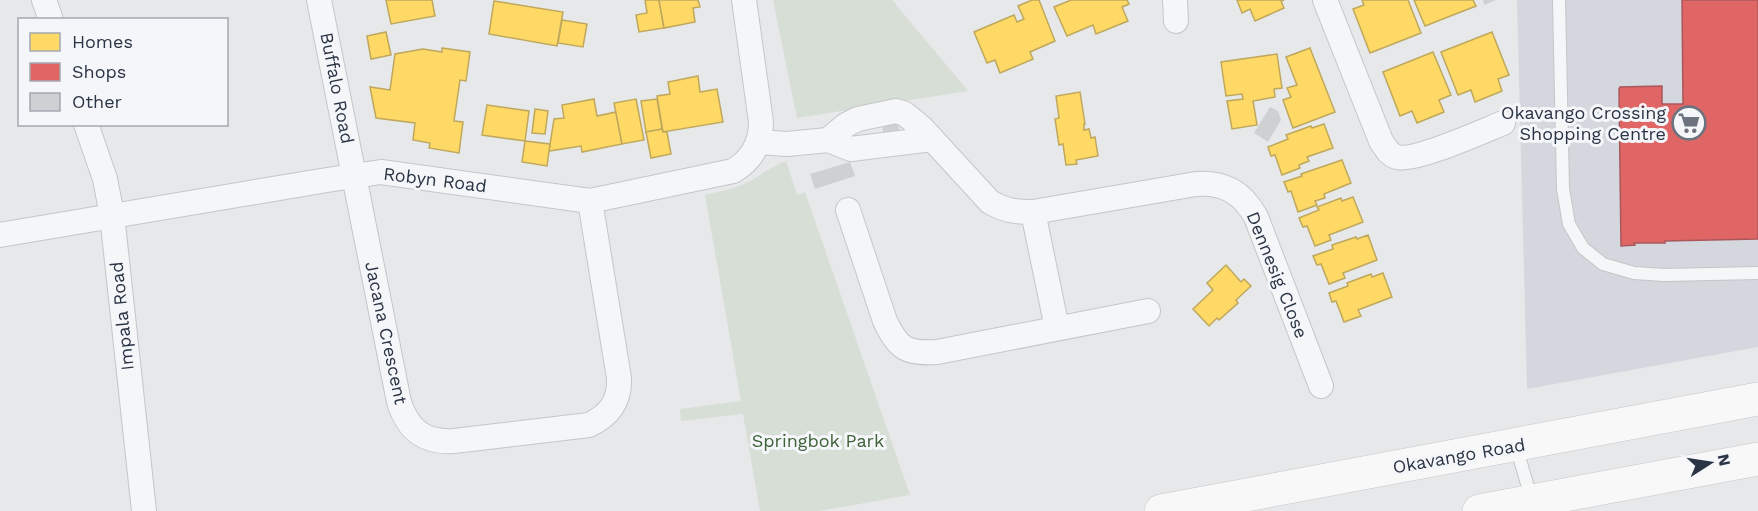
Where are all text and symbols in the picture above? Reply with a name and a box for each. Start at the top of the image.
legend [18,18,228,126]
street label: Buffalo Road [316,30,359,145]
text: Homes [72,31,133,52]
text: Shops [72,61,126,82]
text: Other [72,91,122,112]
place label: Okavango Crossing Shopping Centre [1501,102,1666,144]
supermarket icon: Okavango Crossing Shopping Centre [1671,105,1707,141]
street label: Robyn Road [382,163,488,196]
street label: Dennesig Close [1243,208,1312,341]
street label: Jacana Crescent [361,259,412,407]
street label: Impala Road [105,261,138,371]
park label: Springbok Park [752,430,884,451]
north arrow [1680,433,1740,493]
street label: Okavango Road [1391,434,1527,478]
text: N [1714,452,1735,468]

